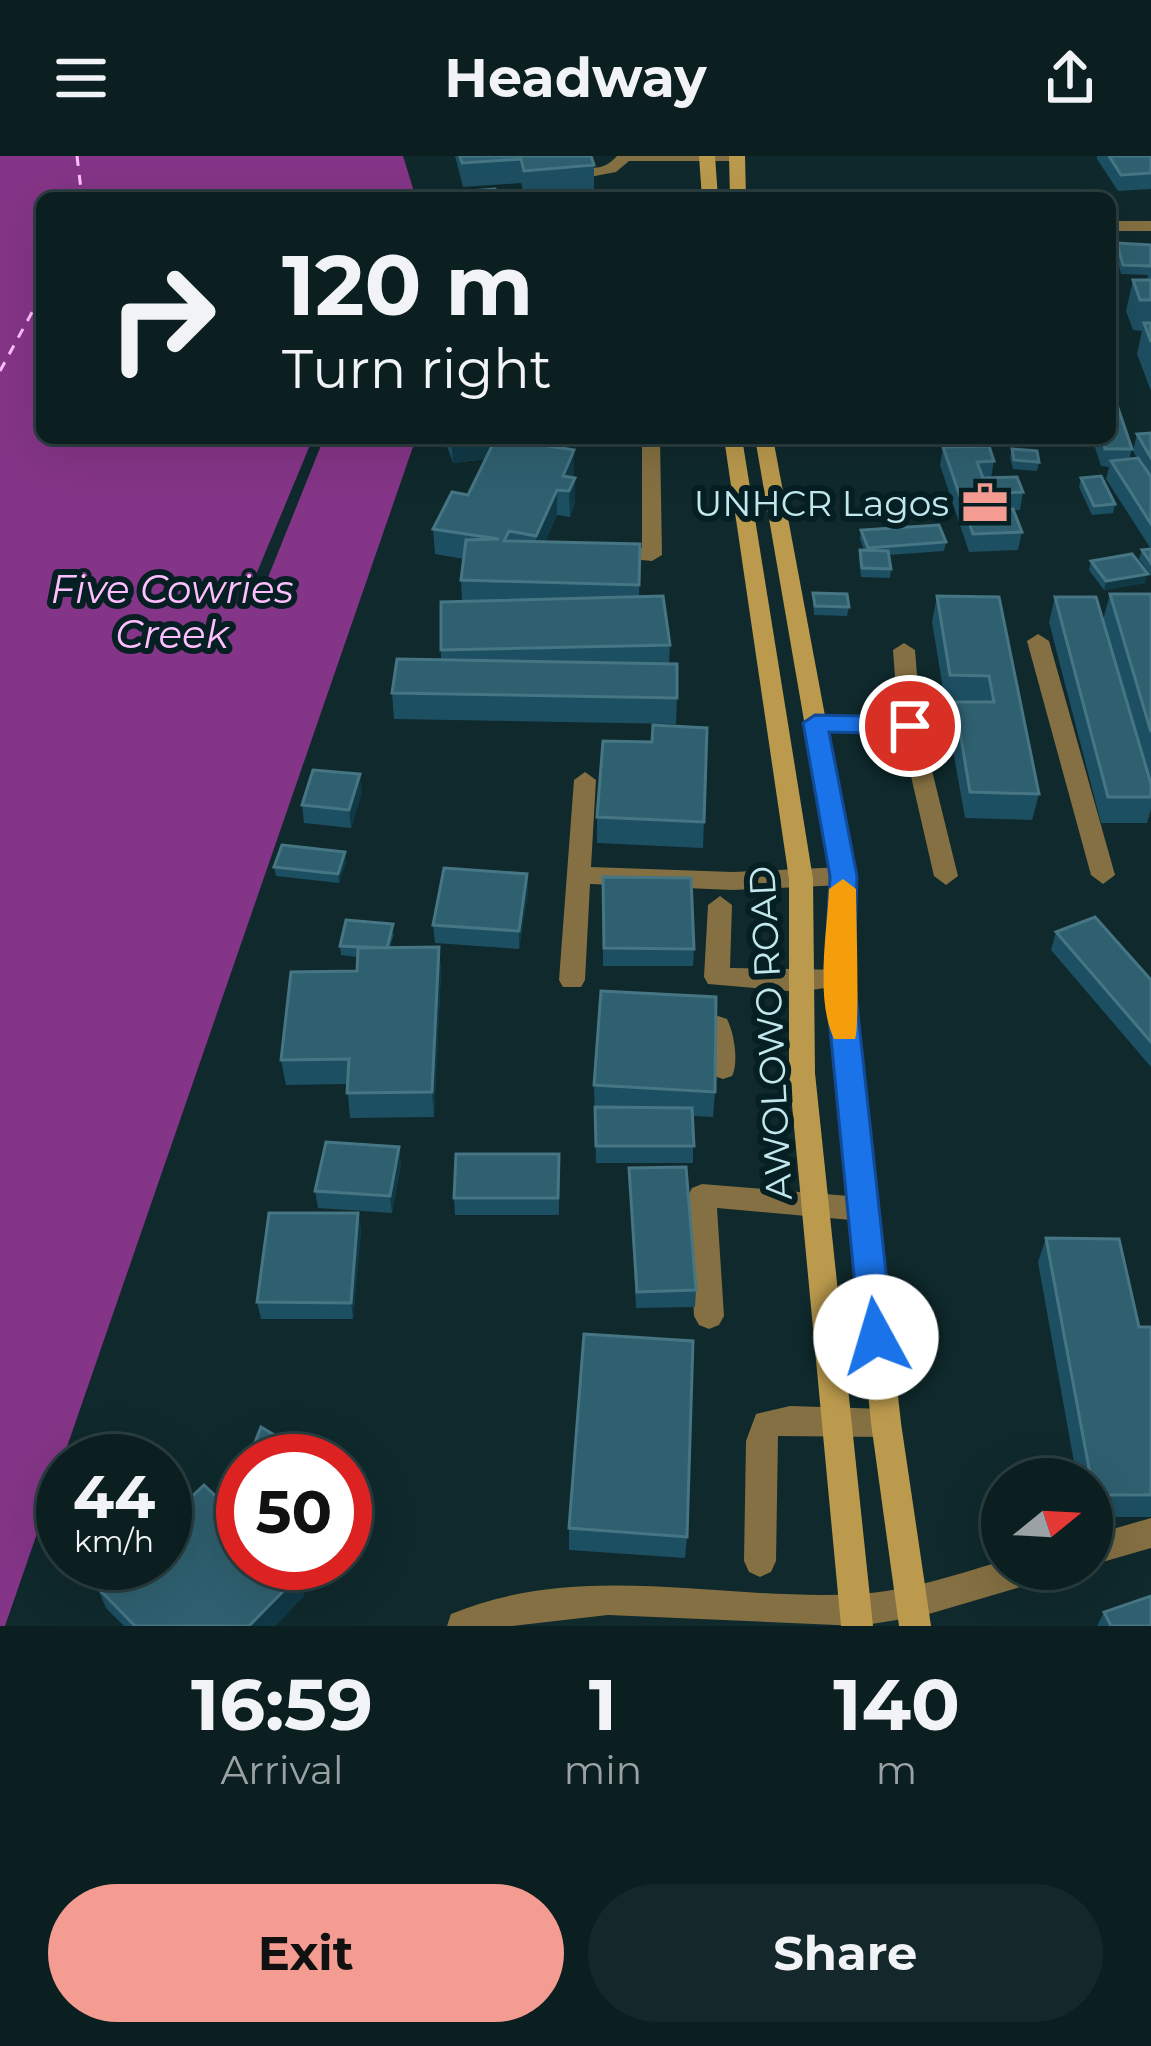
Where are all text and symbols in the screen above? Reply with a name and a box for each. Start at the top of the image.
icon: menu [48,45,114,111]
text: Headway [444,45,707,111]
icon: share [1037,45,1103,111]
text: 120 m [282,234,533,336]
icon: right [84,240,240,396]
text: Turn right [282,336,552,402]
office icon: UNHCR Lagos [960,478,1010,528]
place label: UNHCR Lagos [694,481,949,525]
water label: Five Cowries Creek [50,565,294,658]
pin [859,675,961,777]
icon: arrive [877,693,943,759]
street label: AWOLOWO ROAD [739,865,801,1201]
position arrow [813,1274,939,1400]
speed limit sign: 50 [216,1434,372,1590]
north arrow [981,1458,1113,1590]
map controls [981,1458,1113,1590]
text: 44 [73,1460,155,1533]
text: km/h [74,1523,154,1560]
text: 16:59 [191,1660,373,1748]
text: 1 [589,1660,617,1748]
text: 140 [833,1660,960,1748]
text: Arrival [220,1746,343,1794]
text: min [564,1746,642,1794]
text: m [876,1746,917,1794]
button: Exit [48,1884,564,2022]
button: Share [588,1884,1103,2022]

